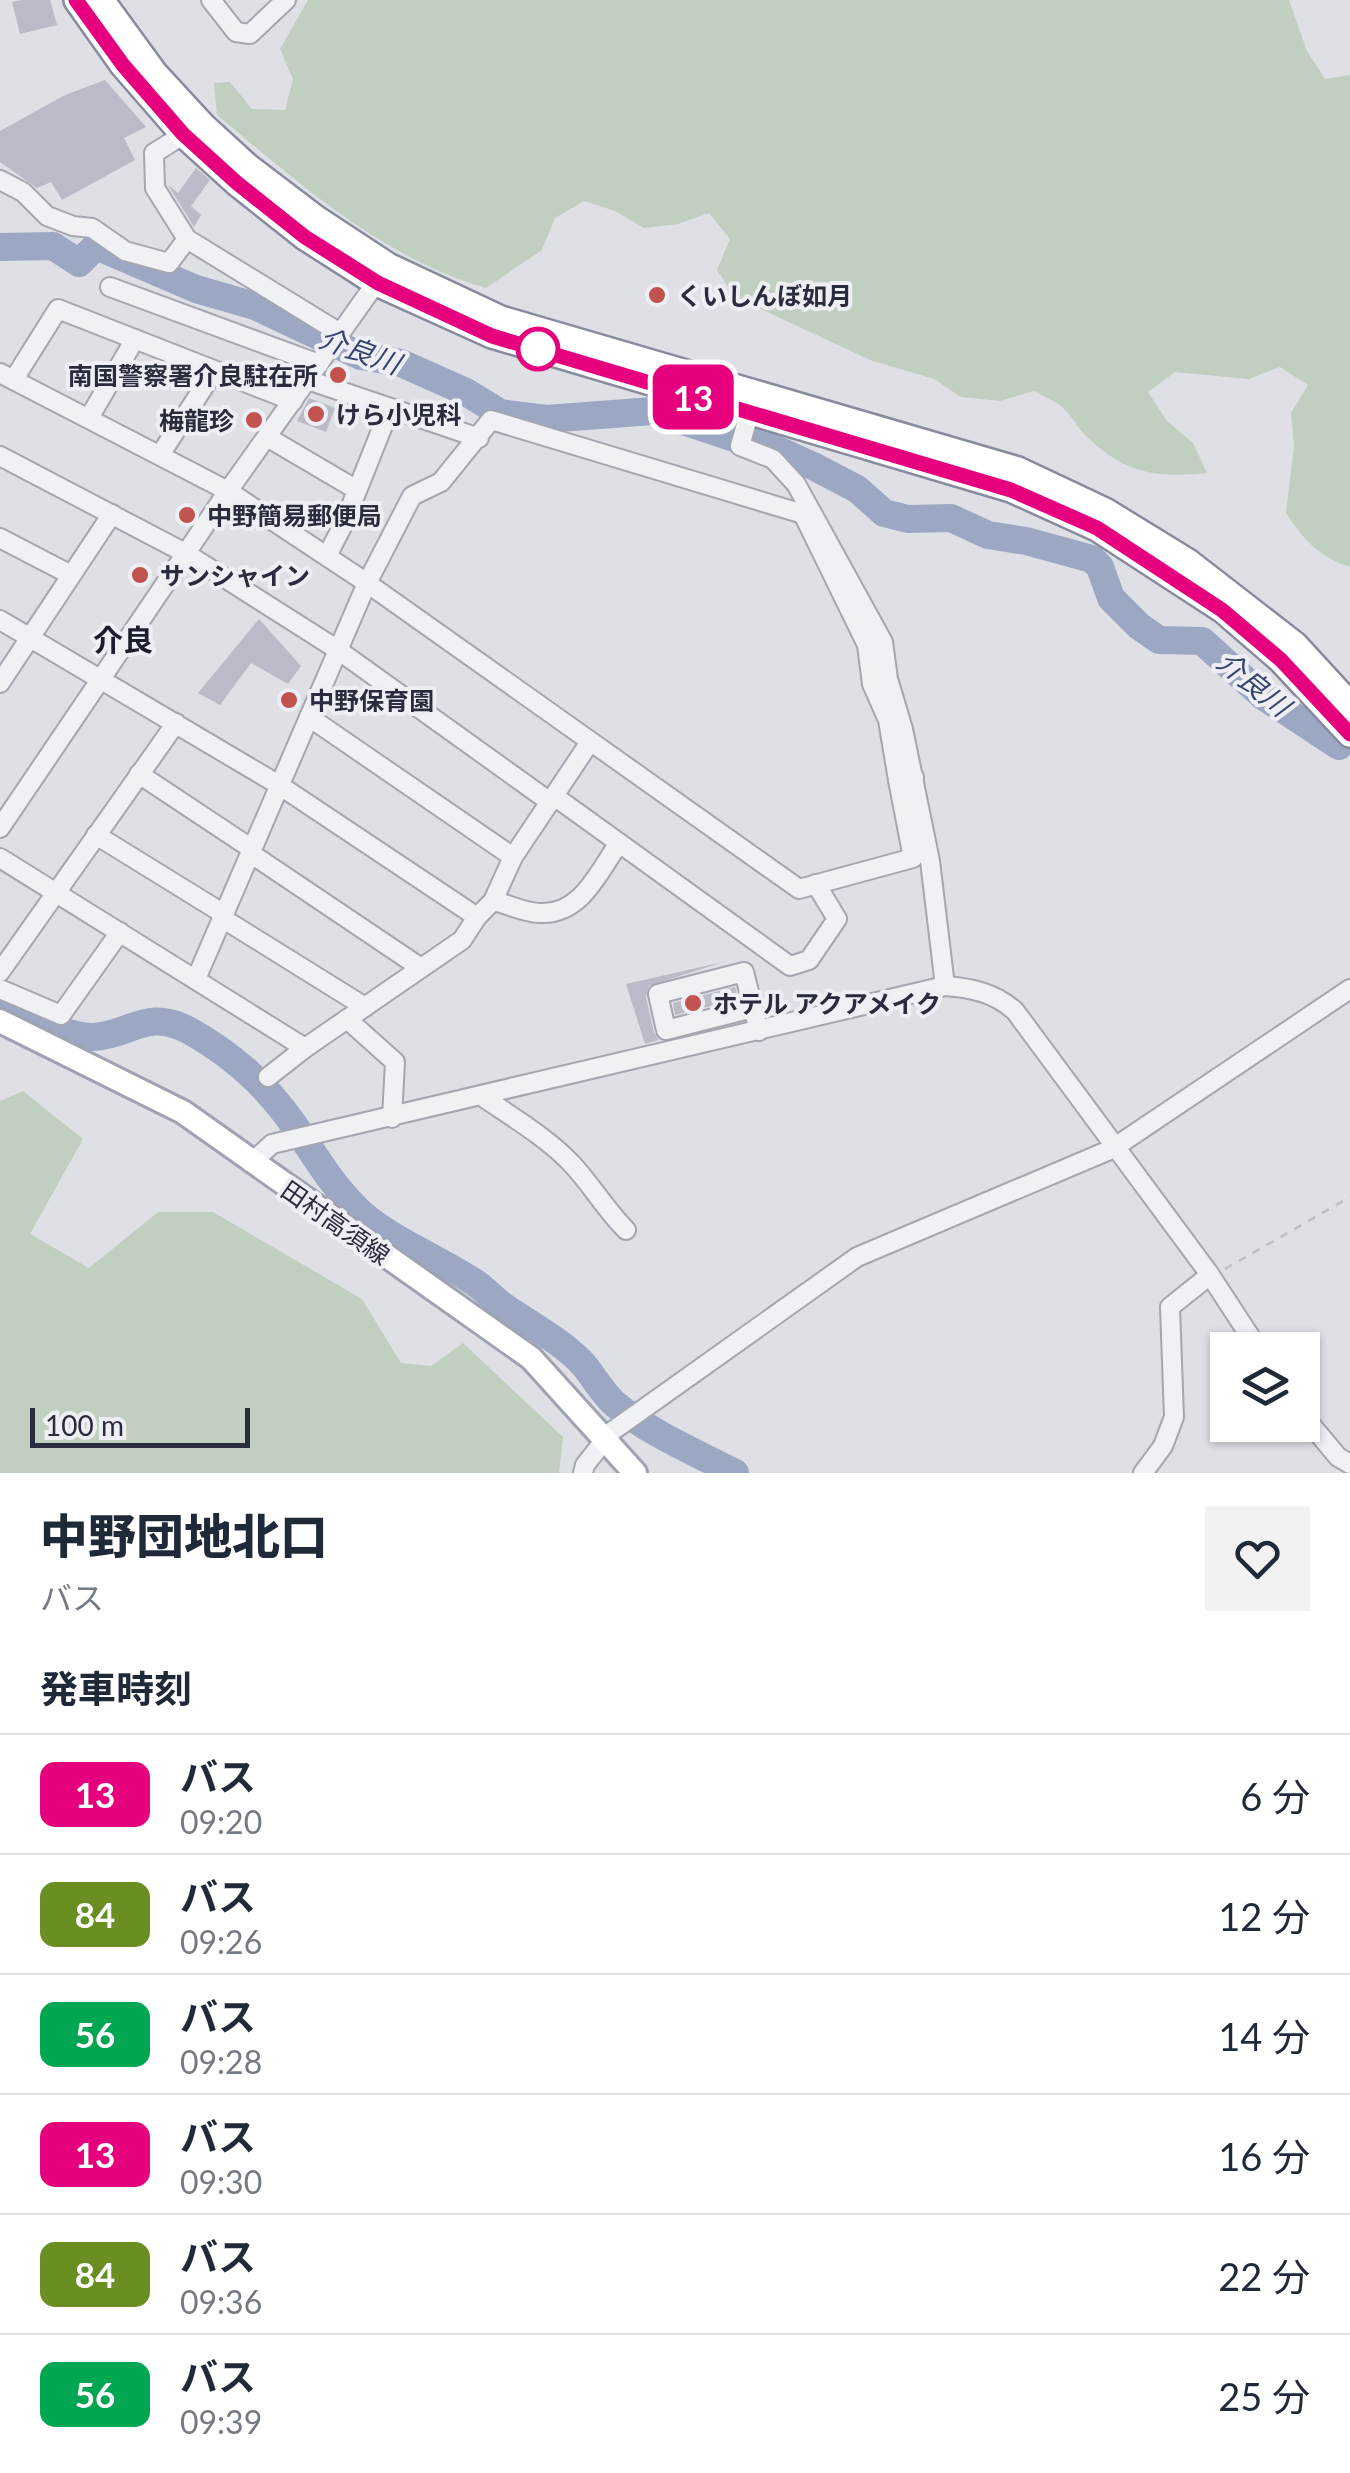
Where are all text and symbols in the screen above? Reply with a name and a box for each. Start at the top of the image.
place label: くいしんぼ如月 [677,280,852,310]
marker: くいしんぼ如月 [646,284,668,306]
water label: 介良川 [315,320,408,381]
unlabelled marker [517,328,559,370]
place label: 南国警察署介良駐在所 [68,360,318,390]
marker: 南国警察署介良駐在所 [327,364,349,386]
line badge: 13 [648,364,738,430]
text: 13 [673,376,713,418]
place label: けら小児科 [336,399,461,429]
marker: けら小児科 [305,403,327,425]
place label: 梅龍珍 [159,405,234,435]
marker: 梅龍珍 [243,409,265,431]
place label: 中野簡易郵便局 [207,500,382,530]
marker: 中野簡易郵便局 [176,504,198,526]
place label: サンシャイン [160,560,310,590]
marker: サンシャイン [129,564,151,586]
district label: 介良 [93,621,153,657]
water label: 介良川 [1211,643,1300,725]
place label: 中野保育園 [309,685,434,715]
marker: 中野保育園 [278,689,300,711]
place label: ホテル アクアメイク [713,988,941,1018]
marker: ホテル アクアメイク [682,992,704,1014]
street label: 田村高須線 [276,1174,396,1270]
map controls [1210,1332,1320,1442]
button: layers [1210,1332,1320,1442]
scale bar [30,1403,250,1448]
text: 100 m [45,1408,124,1442]
button: heart [1205,1506,1310,1611]
text: 中野団地北口 [40,1507,328,1564]
text: バス [40,1578,104,1617]
text: 発車時刻 [40,1665,192,1711]
text: バス [180,1753,256,1799]
text: 13 [75,1773,115,1815]
text: 6 分 [1240,1773,1310,1819]
text: 09:20 [180,1802,262,1841]
text: バス [180,1873,256,1919]
text: 84 [75,1893,115,1935]
text: 12 分 [1218,1893,1310,1939]
text: 09:26 [180,1922,262,1961]
text: バス [180,1993,256,2039]
text: 56 [75,2013,115,2055]
text: 14 分 [1218,2013,1310,2059]
text: 09:28 [180,2042,262,2081]
text: バス [180,2113,256,2159]
text: 13 [75,2133,115,2175]
text: 16 分 [1218,2133,1310,2179]
text: 09:30 [180,2162,262,2201]
text: バス [180,2233,256,2279]
text: 84 [75,2253,115,2295]
text: 22 分 [1218,2253,1310,2299]
text: 09:36 [180,2282,262,2321]
text: バス [180,2353,256,2399]
text: 56 [75,2373,115,2415]
text: 25 分 [1218,2373,1310,2419]
text: 09:39 [180,2402,262,2441]

